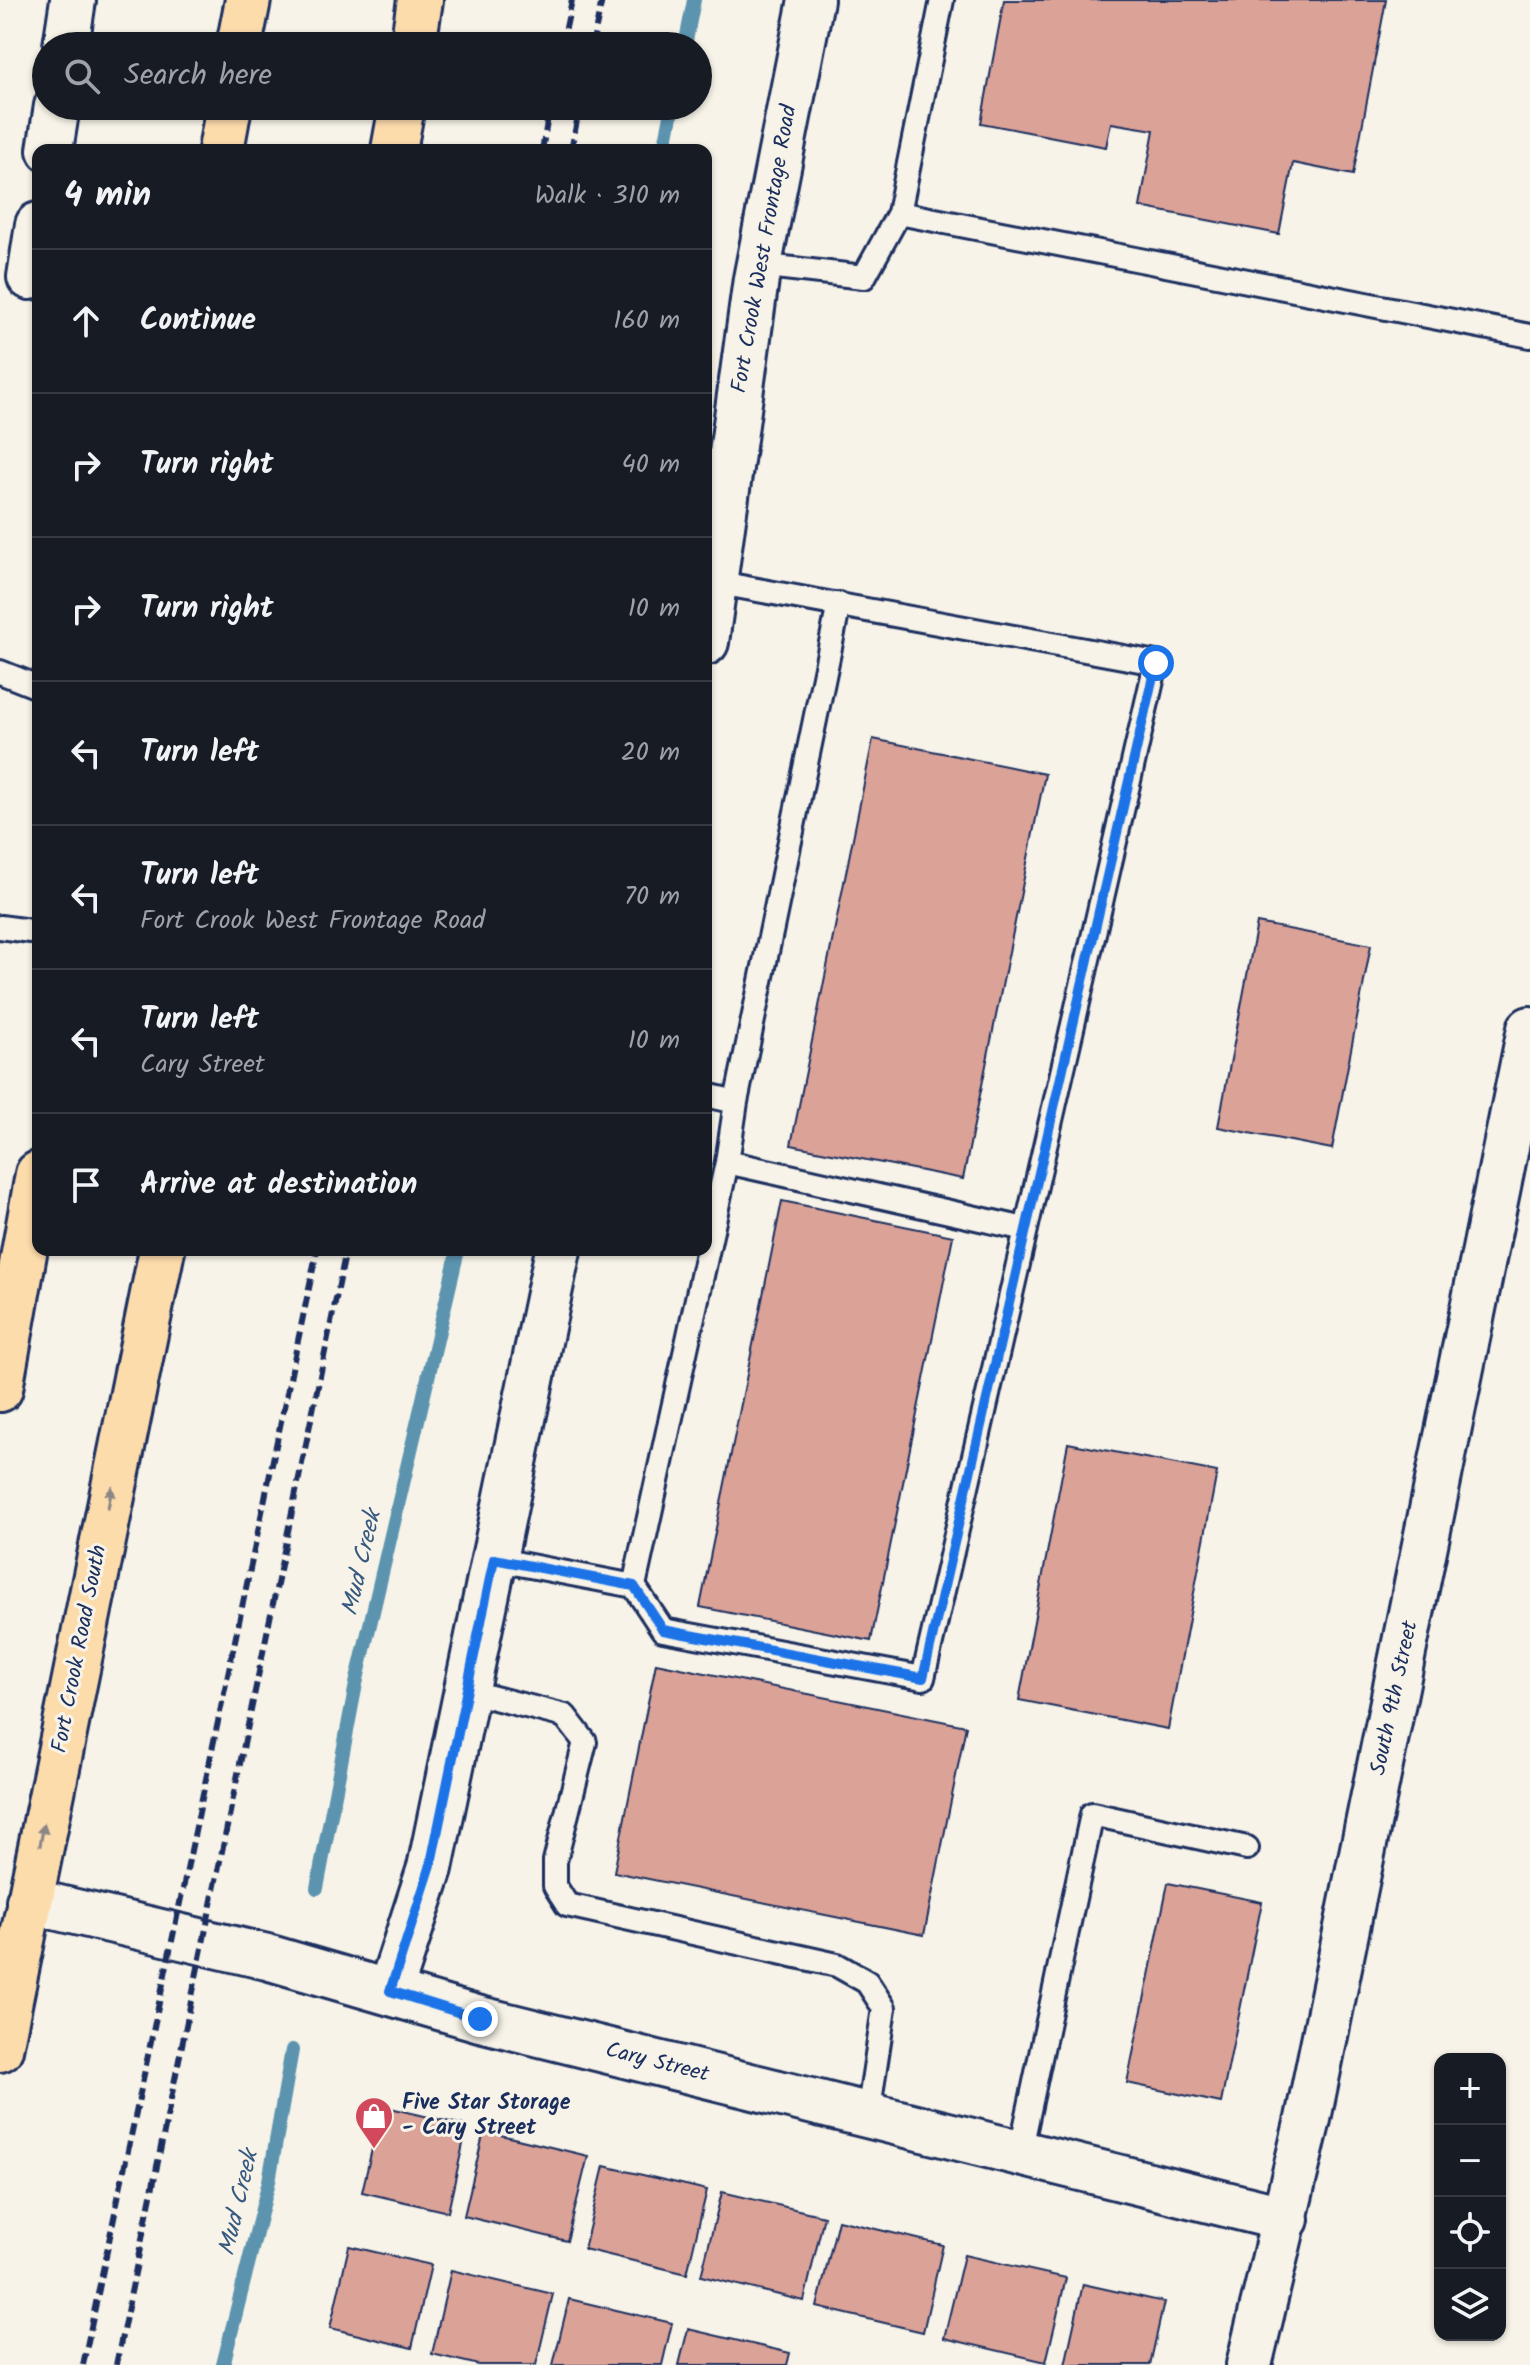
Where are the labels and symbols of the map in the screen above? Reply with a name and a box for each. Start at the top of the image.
street label: Fort Crook West Frontage Road [722,101,808,396]
route start [1138,645,1174,681]
one-way arrow [104,1485,117,1510]
water label: Mud Creek [331,1503,394,1620]
street label: Fort Crook Road South [43,1542,117,1756]
street label: South 9th Street [1362,1617,1429,1778]
one-way arrow [37,1822,49,1847]
route end [462,2001,498,2037]
street label: Cary Street [601,2033,713,2093]
place label: Five Star Storage - Cary Street [402,2086,571,2146]
shop icon: Five Star Storage - Cary Street [353,2095,395,2150]
water label: Mud Creek [208,2143,271,2260]

